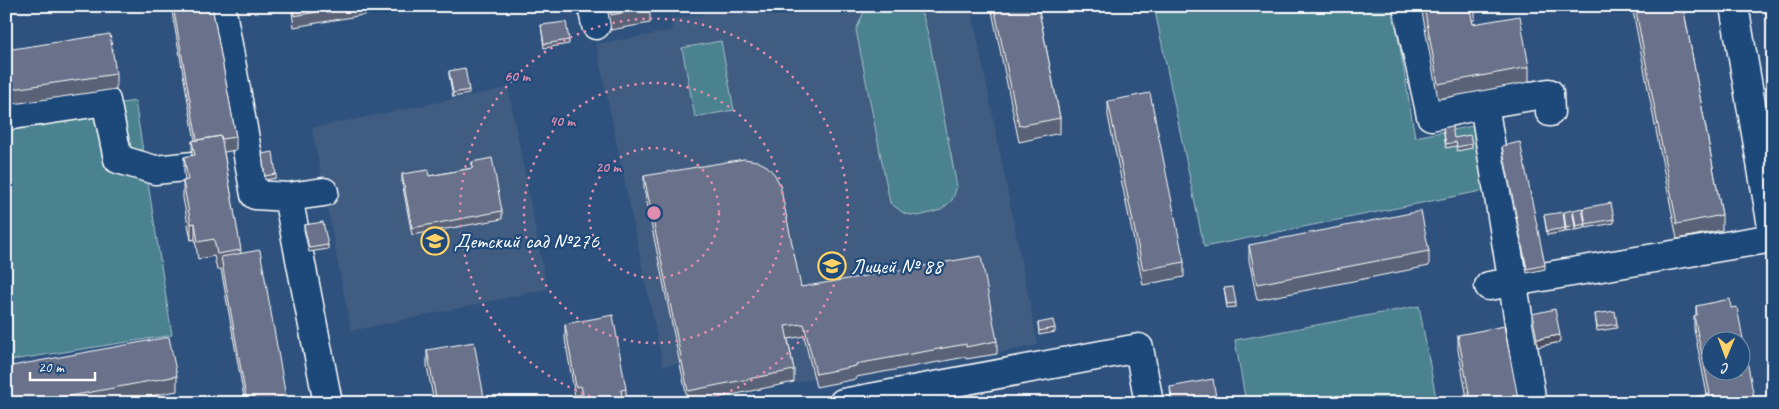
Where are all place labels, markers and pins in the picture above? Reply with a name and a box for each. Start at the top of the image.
centre of rings [645,204,663,222]
school or university icon: Детский сад №276 [420,226,450,256]
place label: Детский сад №276 [454,228,599,254]
school or university icon: Лицей № 88 [817,251,847,281]
place label: Лицей № 88 [851,253,945,279]

